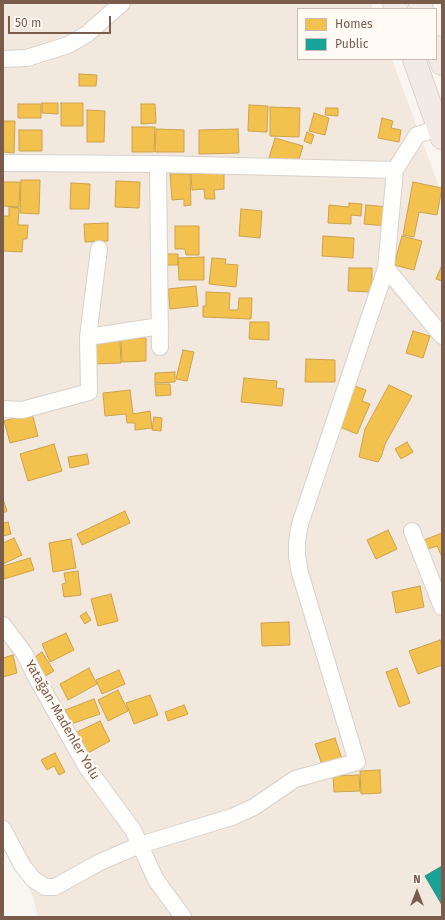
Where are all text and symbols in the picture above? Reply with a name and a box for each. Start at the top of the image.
scale bar [10,8,113,34]
legend [297,8,437,60]
text: 50 m [15,16,41,30]
text: Homes [335,17,373,31]
text: Public [335,37,368,51]
street label: Yatağan-Madenler Yolu [21,657,103,783]
north arrow [397,872,437,912]
text: N [413,873,421,886]

